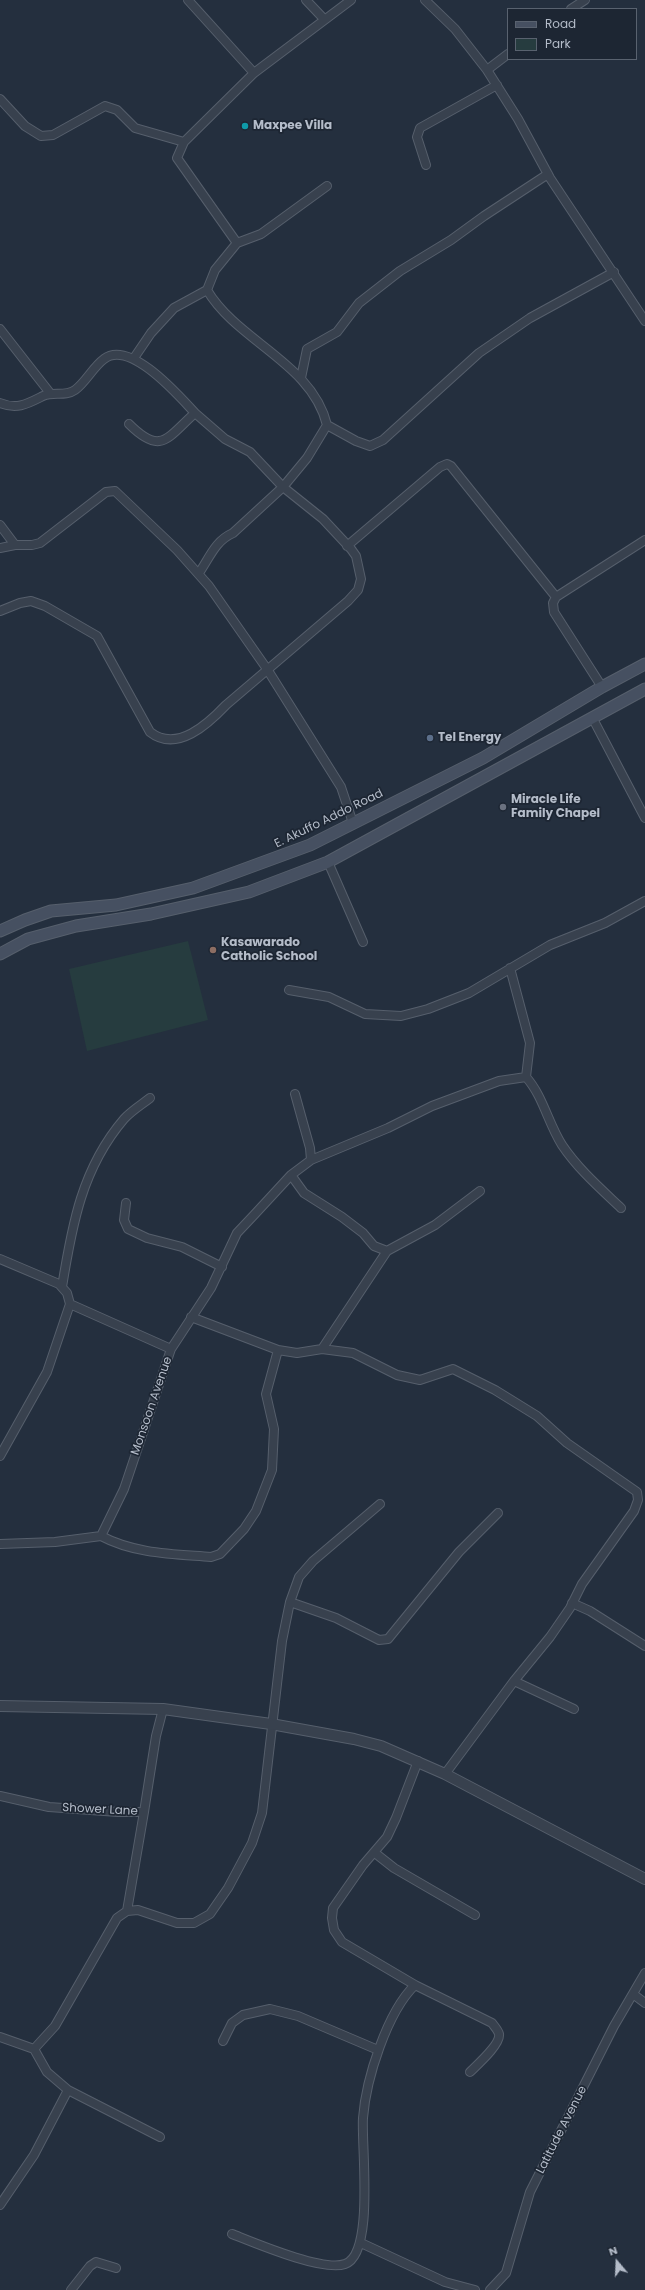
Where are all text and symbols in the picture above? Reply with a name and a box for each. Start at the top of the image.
legend [507,8,637,60]
text: Road [545,15,576,32]
text: Park [545,35,571,52]
place label: Maxpee Villa [253,119,332,133]
marker: Maxpee Villa [240,121,250,131]
place label: Tel Energy [438,731,501,745]
marker: Tel Energy [425,733,435,743]
street label: E. Akuffo Addo Road [272,786,386,852]
place label: Miracle Life Family Chapel [511,793,600,821]
marker: Miracle Life Family Chapel [498,802,508,812]
place label: Kasawarado Catholic School [221,936,317,964]
marker: Kasawarado Catholic School [208,945,218,955]
street label: Monsoon Avenue [128,1355,176,1457]
street label: Shower Lane [62,1801,138,1819]
street label: Latitude Avenue [534,2084,590,2176]
north arrow [597,2242,637,2282]
text: N [607,2242,620,2260]

